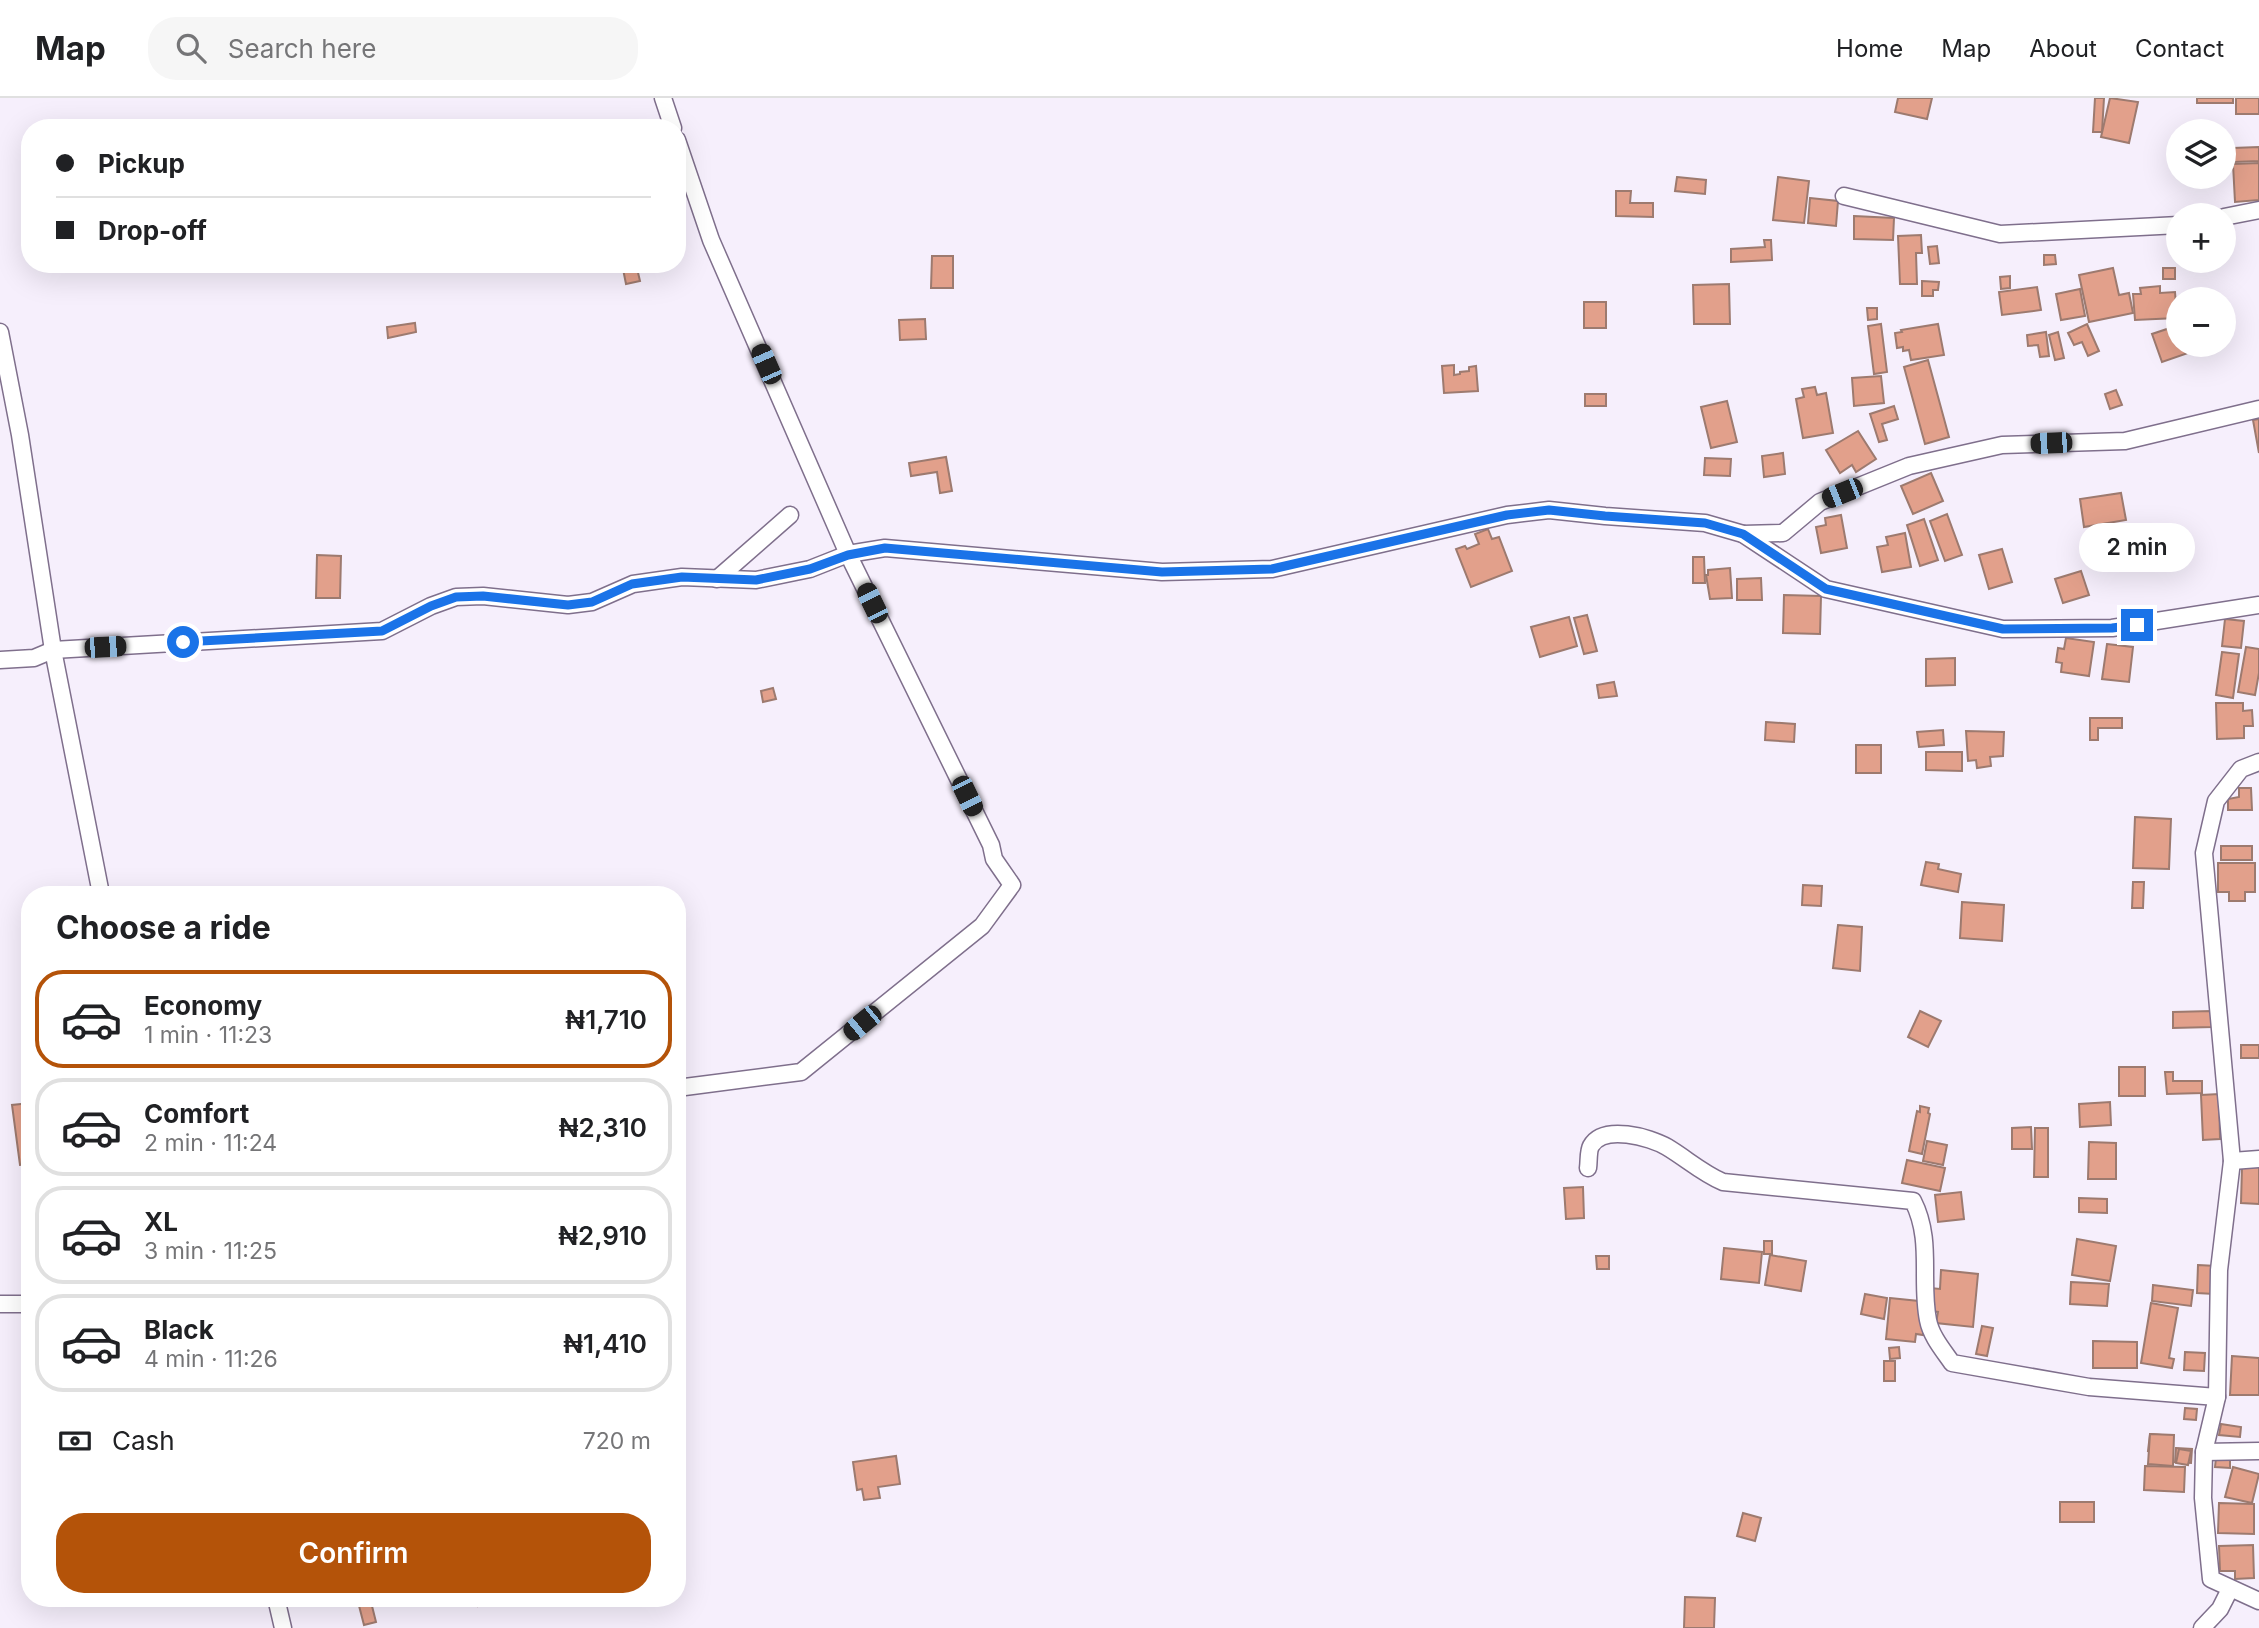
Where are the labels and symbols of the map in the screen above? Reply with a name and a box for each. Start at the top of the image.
car [748,341,785,387]
car [2030,432,2073,454]
car [1819,475,1866,511]
callout: 2 min [2079,524,2195,573]
car [854,580,891,626]
route end [2121,609,2153,641]
route start [167,626,199,658]
car [84,635,127,659]
car [949,773,986,819]
car [840,1002,885,1044]

